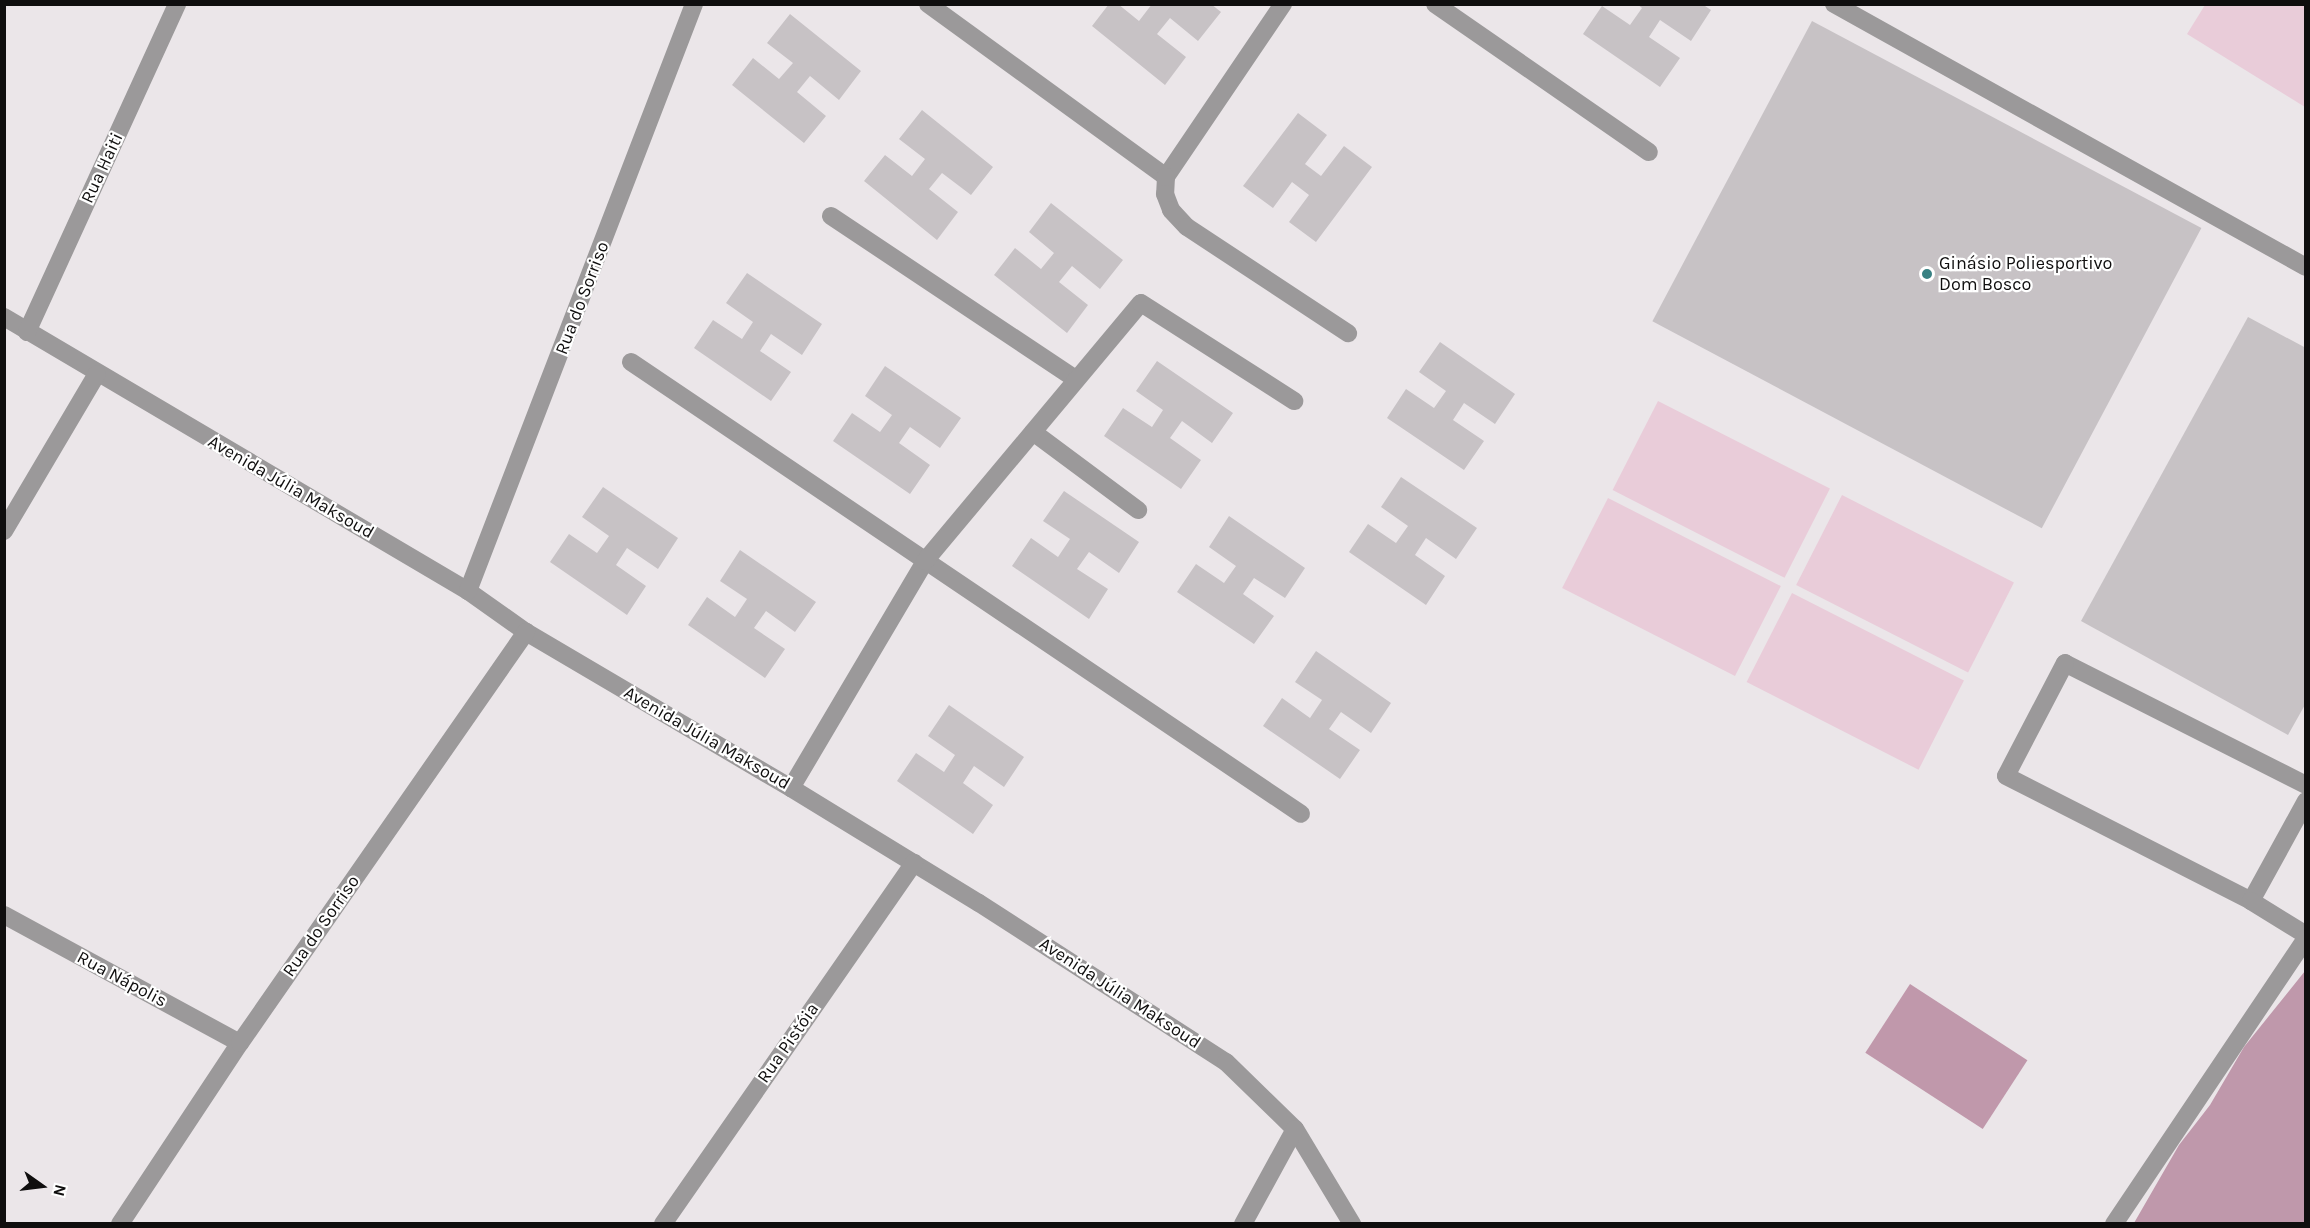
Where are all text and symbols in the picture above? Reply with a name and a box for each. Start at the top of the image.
street label: Rua Haiti [76,129,128,207]
street label: Rua do Sorriso [551,238,613,358]
place label: Ginásio Poliesportivo Dom Bosco [1939,253,2112,296]
marker: Ginásio Poliesportivo Dom Bosco [1920,267,1934,281]
street label: Avenida Júlia Maksoud [204,431,378,543]
street label: Avenida Júlia Maksoud [620,682,794,794]
street label: Rua do Sorriso [278,871,364,981]
street label: Avenida Júlia Maksoud [1035,933,1205,1053]
street label: Rua Nápolis [73,946,171,1012]
street label: Rua Pistóia [753,999,823,1087]
north arrow [12,1156,72,1216]
text: N [49,1183,71,1198]

